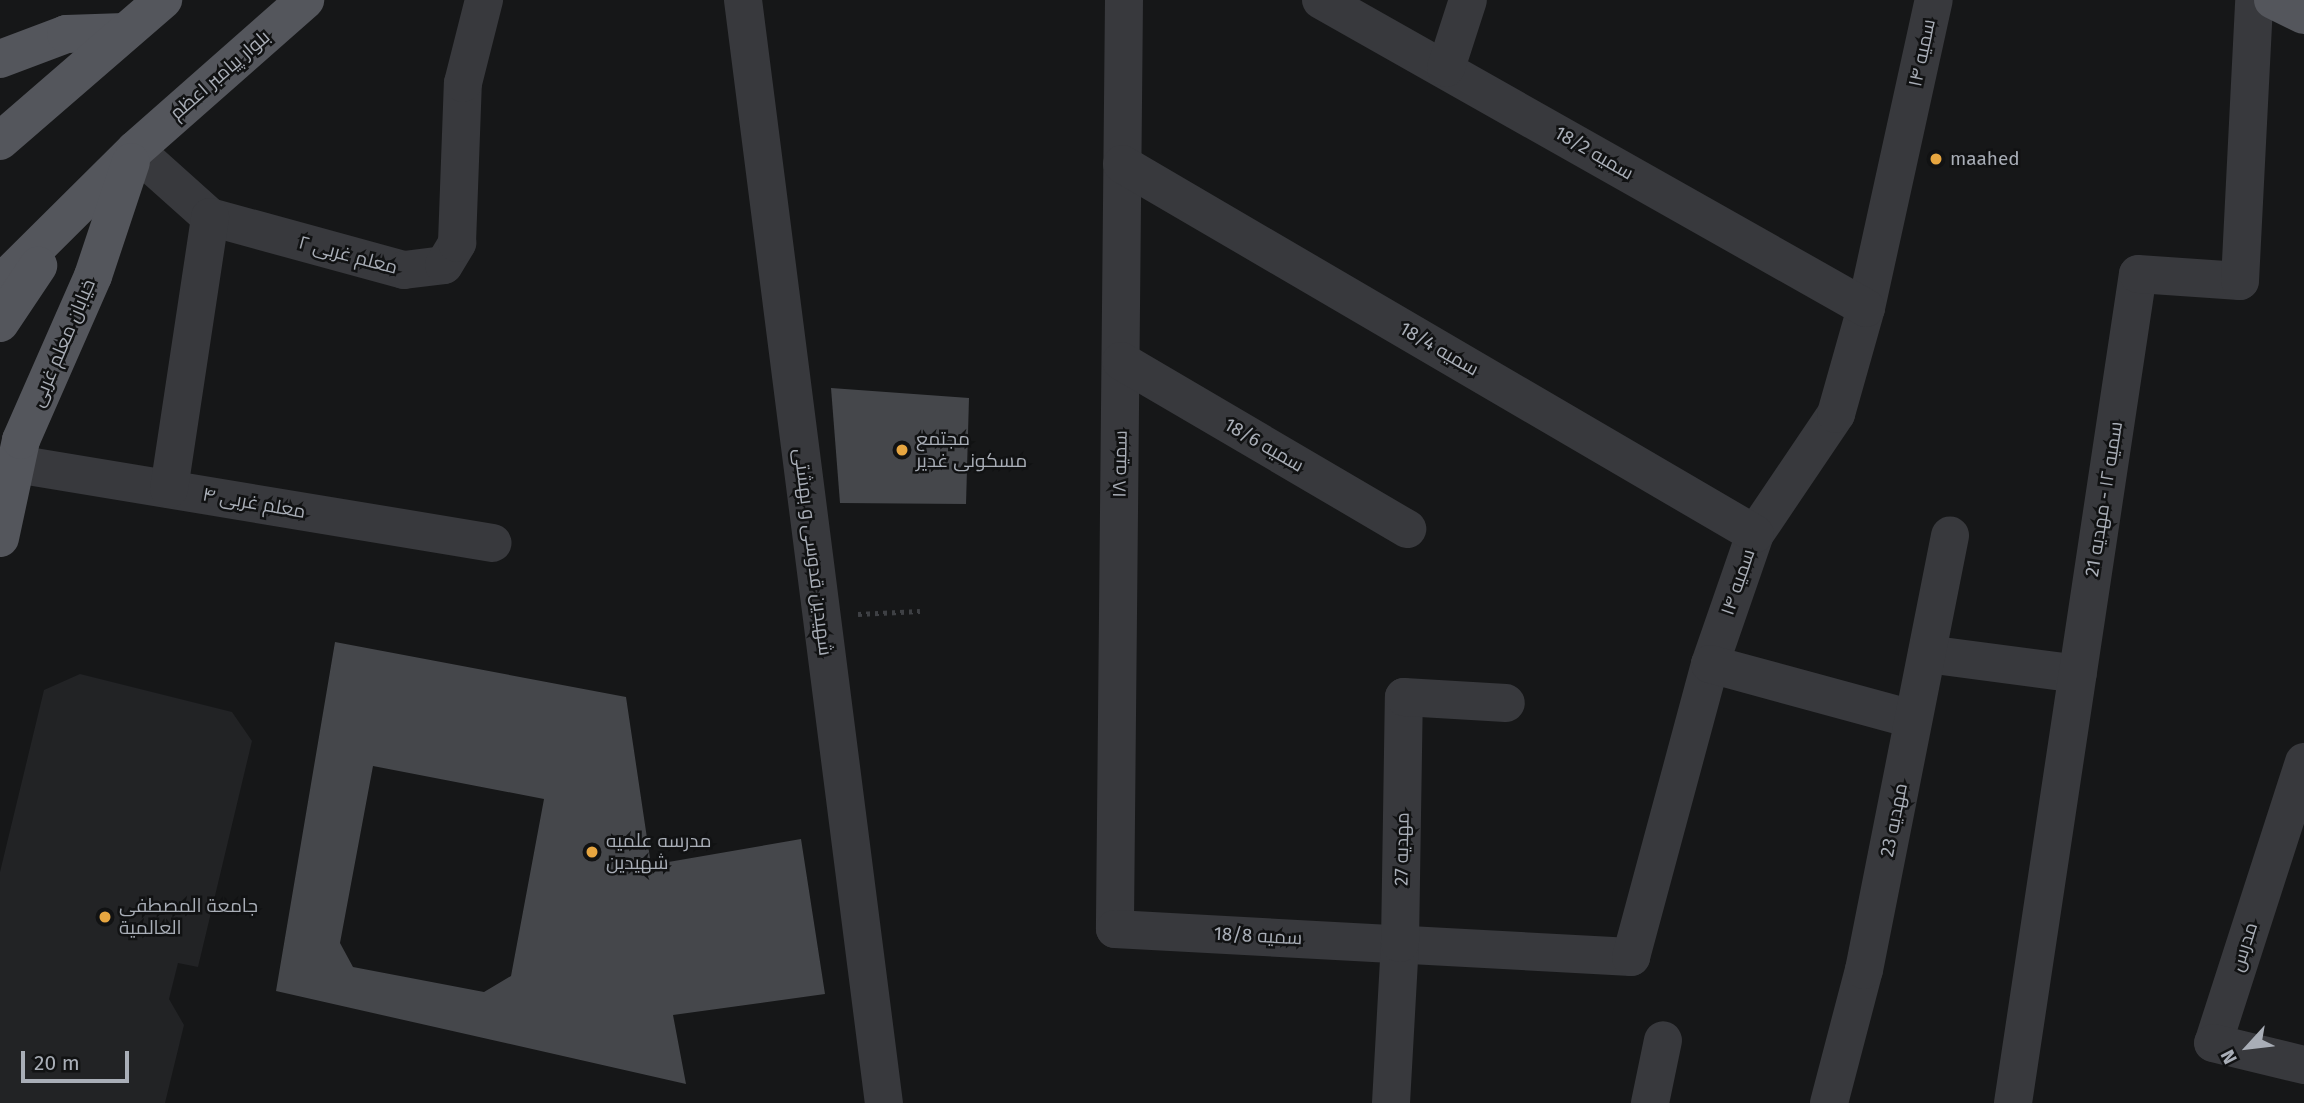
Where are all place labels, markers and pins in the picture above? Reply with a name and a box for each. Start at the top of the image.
place label: maahed [1950,148,2020,170]
marker: maahed [1928,151,1944,167]
place label: مجتمع مسکونی غدیر [916,428,1027,472]
marker: مجتمع مسکونی غدیر [894,442,910,458]
place label: مدرسه علمیه شهیدین [606,830,712,874]
marker: مدرسه علمیه شهیدین [584,844,600,860]
place label: جامعة المصطفی العالمیة [119,895,258,939]
marker: جامعة المصطفی العالمیة [97,909,113,925]

